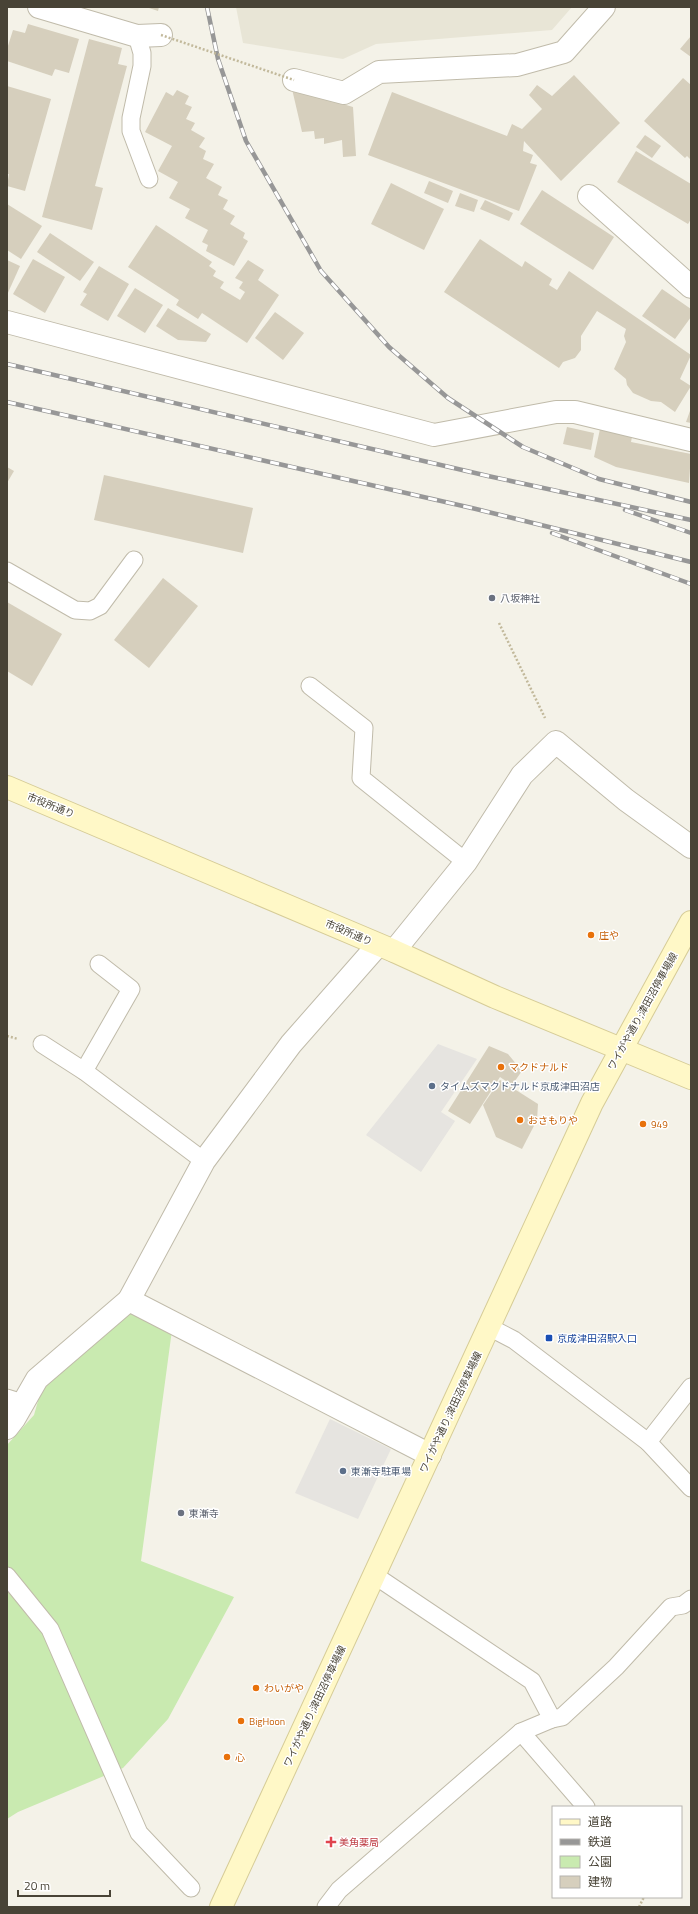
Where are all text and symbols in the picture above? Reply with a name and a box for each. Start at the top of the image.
place label: 八坂神社 [500,591,540,606]
marker: 八坂神社 [487,593,497,603]
street label: 市役所通り [25,789,77,822]
street label: 市役所通り [323,916,375,949]
place label: 庄や [599,928,619,943]
marker: 庄や [586,930,596,940]
street label: ワイがや通り;津田沼停車場線 [604,950,681,1073]
place label: マクドナルド [509,1060,569,1075]
marker: マクドナルド [496,1062,506,1072]
place label: タイムズマクドナルド京成津田沼店 [440,1079,600,1094]
marker: タイムズマクドナルド京成津田沼店 [427,1081,437,1091]
place label: おさもりや [528,1113,578,1128]
marker: おさもりや [515,1115,525,1125]
place label: 949 [651,1117,668,1132]
marker: 949 [638,1119,648,1129]
place label: 京成津田沼駅入口 [557,1331,637,1346]
marker: 京成津田沼駅入口 [544,1333,554,1343]
street label: ワイがや通り;津田沼停車場線 [416,1349,485,1475]
place label: 東漸寺駐車場 [351,1464,411,1479]
marker: 東漸寺駐車場 [338,1466,348,1476]
place label: 東漸寺 [189,1506,219,1521]
marker: 東漸寺 [176,1508,186,1518]
street label: ワイがや通り;津田沼停車場線 [280,1643,349,1769]
place label: わいがや [264,1681,304,1696]
marker: わいがや [251,1683,261,1693]
place label: BigHoon [249,1714,285,1729]
marker: BigHoon [236,1716,246,1726]
place label: 心 [235,1750,245,1765]
marker: 心 [222,1752,232,1762]
legend [552,1806,682,1898]
text: 道路 [588,1812,612,1831]
text: 鉄道 [588,1832,612,1851]
place label: 美角薬局 [339,1835,379,1850]
marker: 美角薬局 [326,1837,336,1847]
text: 公園 [588,1852,612,1871]
scale bar [18,1872,110,1898]
text: 建物 [588,1872,612,1891]
text: 20 m [24,1876,50,1895]

